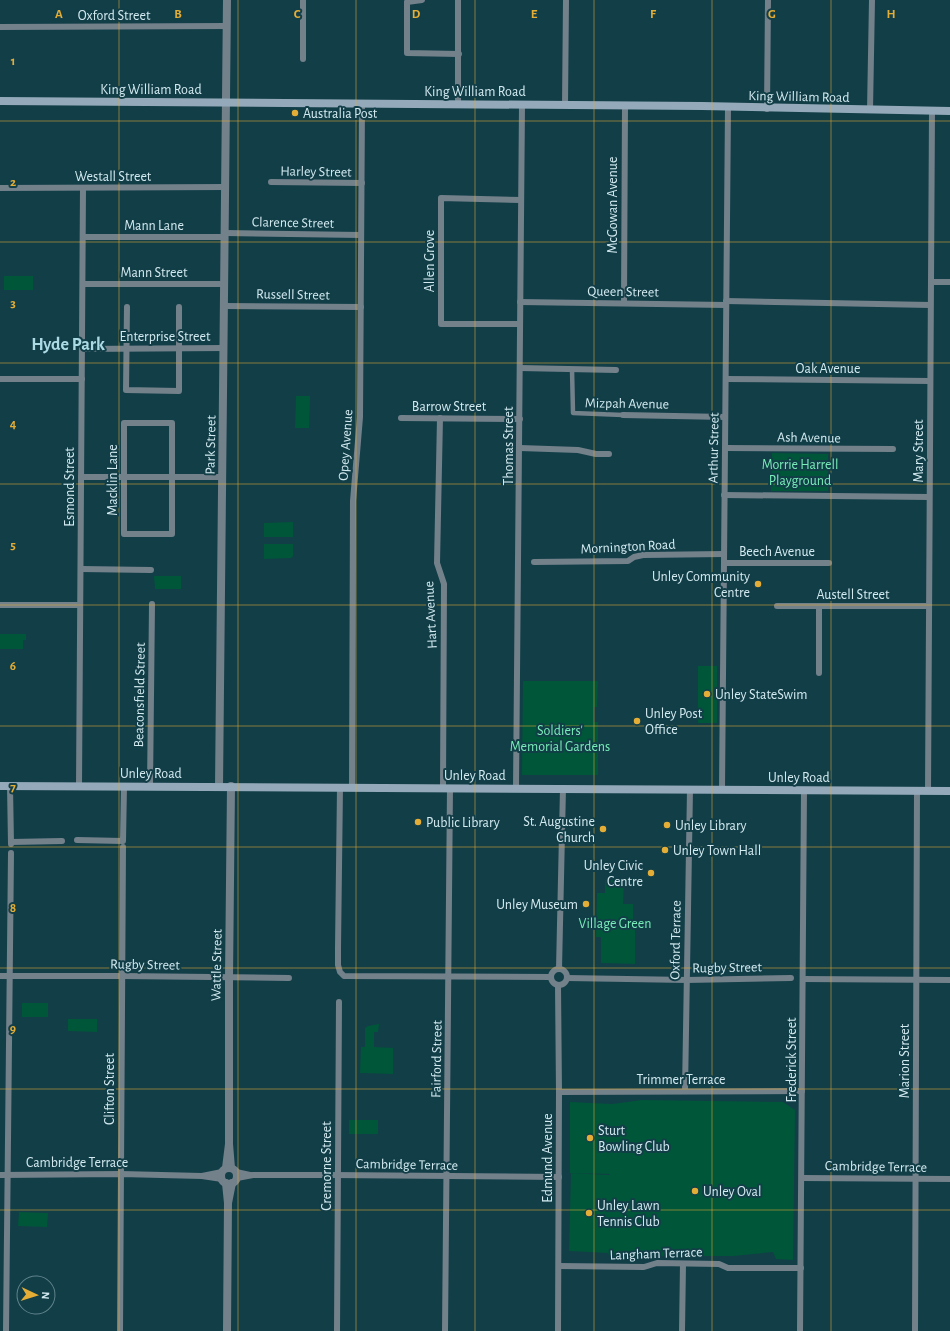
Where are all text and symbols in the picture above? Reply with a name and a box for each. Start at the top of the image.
text: A [55,8,63,21]
text: B [174,8,182,21]
text: C [294,8,301,21]
text: D [412,8,421,21]
text: E [531,8,538,21]
text: F [650,8,657,21]
text: G [768,8,776,21]
text: H [886,8,896,21]
street label: Oxford Street [78,9,151,23]
text: 1 [11,55,15,68]
street label: King William Road [100,83,202,97]
street label: King William Road [424,85,526,99]
street label: King William Road [748,89,850,105]
place label: Australia Post [303,107,378,121]
marker: Australia Post [290,108,300,118]
street label: McGowan Avenue [606,157,620,253]
street label: Harley Street [280,164,352,180]
street label: Westall Street [75,170,152,184]
text: 2 [10,176,16,189]
street label: Clarence Street [252,215,335,231]
street label: Mann Lane [124,219,184,233]
street label: Allen Grove [423,230,437,292]
street label: Mann Street [121,266,188,280]
street label: Queen Street [587,284,659,300]
street label: Russell Street [256,287,330,303]
text: 3 [10,297,16,310]
street label: Enterprise Street [120,330,211,344]
district label: Hyde Park [31,336,105,354]
street label: Oak Avenue [796,362,860,376]
street label: Mizpah Avenue [585,396,669,412]
street label: Barrow Street [412,400,487,414]
street label: Thomas Street [502,406,516,485]
street label: Opey Avenue [337,409,355,481]
street label: Arthur Street [706,412,722,484]
street label: Park Street [203,415,219,475]
text: 4 [10,418,17,431]
street label: Mary Street [912,419,926,483]
street label: Ash Avenue [777,430,841,446]
street label: Macklin Lane [106,444,120,516]
street label: Esmond Street [63,447,77,527]
park label: Morrie Harrell Playground [762,458,838,488]
street label: Mornington Road [580,538,676,556]
text: 5 [10,539,16,552]
street label: Beech Avenue [739,545,815,559]
place label: Unley Community Centre [652,570,750,600]
marker: Unley Community Centre [753,579,763,589]
street label: Hart Avenue [422,581,440,649]
street label: Austell Street [816,588,890,602]
street label: Beaconsfield Street [132,642,148,748]
text: 6 [10,660,16,673]
place label: Unley StateSwim [715,688,808,702]
marker: Unley StateSwim [702,689,712,699]
place label: Unley Post Office [645,707,703,737]
marker: Unley Post Office [632,716,642,726]
park label: Soldiers' Memorial Gardens [510,724,610,754]
street label: Unley Road [120,767,182,781]
street label: Unley Road [444,769,506,783]
street label: Unley Road [768,771,830,785]
text: 7 [10,781,16,794]
place label: St. Augustine Church [523,815,595,845]
place label: Public Library [426,816,500,830]
marker: Public Library [413,817,423,827]
place label: Unley Library [675,819,747,833]
marker: Unley Library [662,820,672,830]
marker: St. Augustine Church [598,824,608,834]
place label: Unley Town Hall [673,844,761,858]
marker: Unley Town Hall [660,845,670,855]
place label: Unley Civic Centre [584,859,644,889]
marker: Unley Civic Centre [646,868,656,878]
place label: Unley Museum [496,898,578,912]
marker: Unley Museum [581,899,591,909]
street label: Oxford Terrace [668,900,684,980]
text: 8 [10,902,16,915]
park label: Village Green [578,917,652,931]
street label: Wattle Street [209,928,225,1001]
street label: Rugby Street [110,957,180,973]
street label: Rugby Street [692,960,763,976]
street label: Frederick Street [785,1017,799,1103]
street label: Fairford Street [429,1019,445,1098]
text: 9 [10,1023,16,1036]
street label: Marion Street [898,1023,912,1098]
street label: Clifton Street [103,1052,117,1125]
street label: Trimmer Terrace [636,1073,726,1087]
street label: Edmund Avenue [541,1113,555,1203]
street label: Cremorne Street [320,1121,334,1211]
place label: Sturt Bowling Club [598,1124,670,1154]
marker: Sturt Bowling Club [585,1133,595,1143]
street label: Cambridge Terrace [26,1156,128,1170]
street label: Cambridge Terrace [356,1157,458,1173]
street label: Cambridge Terrace [825,1159,927,1175]
place label: Unley Oval [703,1185,761,1199]
marker: Unley Oval [690,1186,700,1196]
place label: Unley Lawn Tennis Club [597,1199,660,1229]
marker: Unley Lawn Tennis Club [584,1208,594,1218]
street label: Langham Terrace [609,1245,703,1263]
north arrow [16,1275,56,1315]
text: N [40,1291,51,1300]

